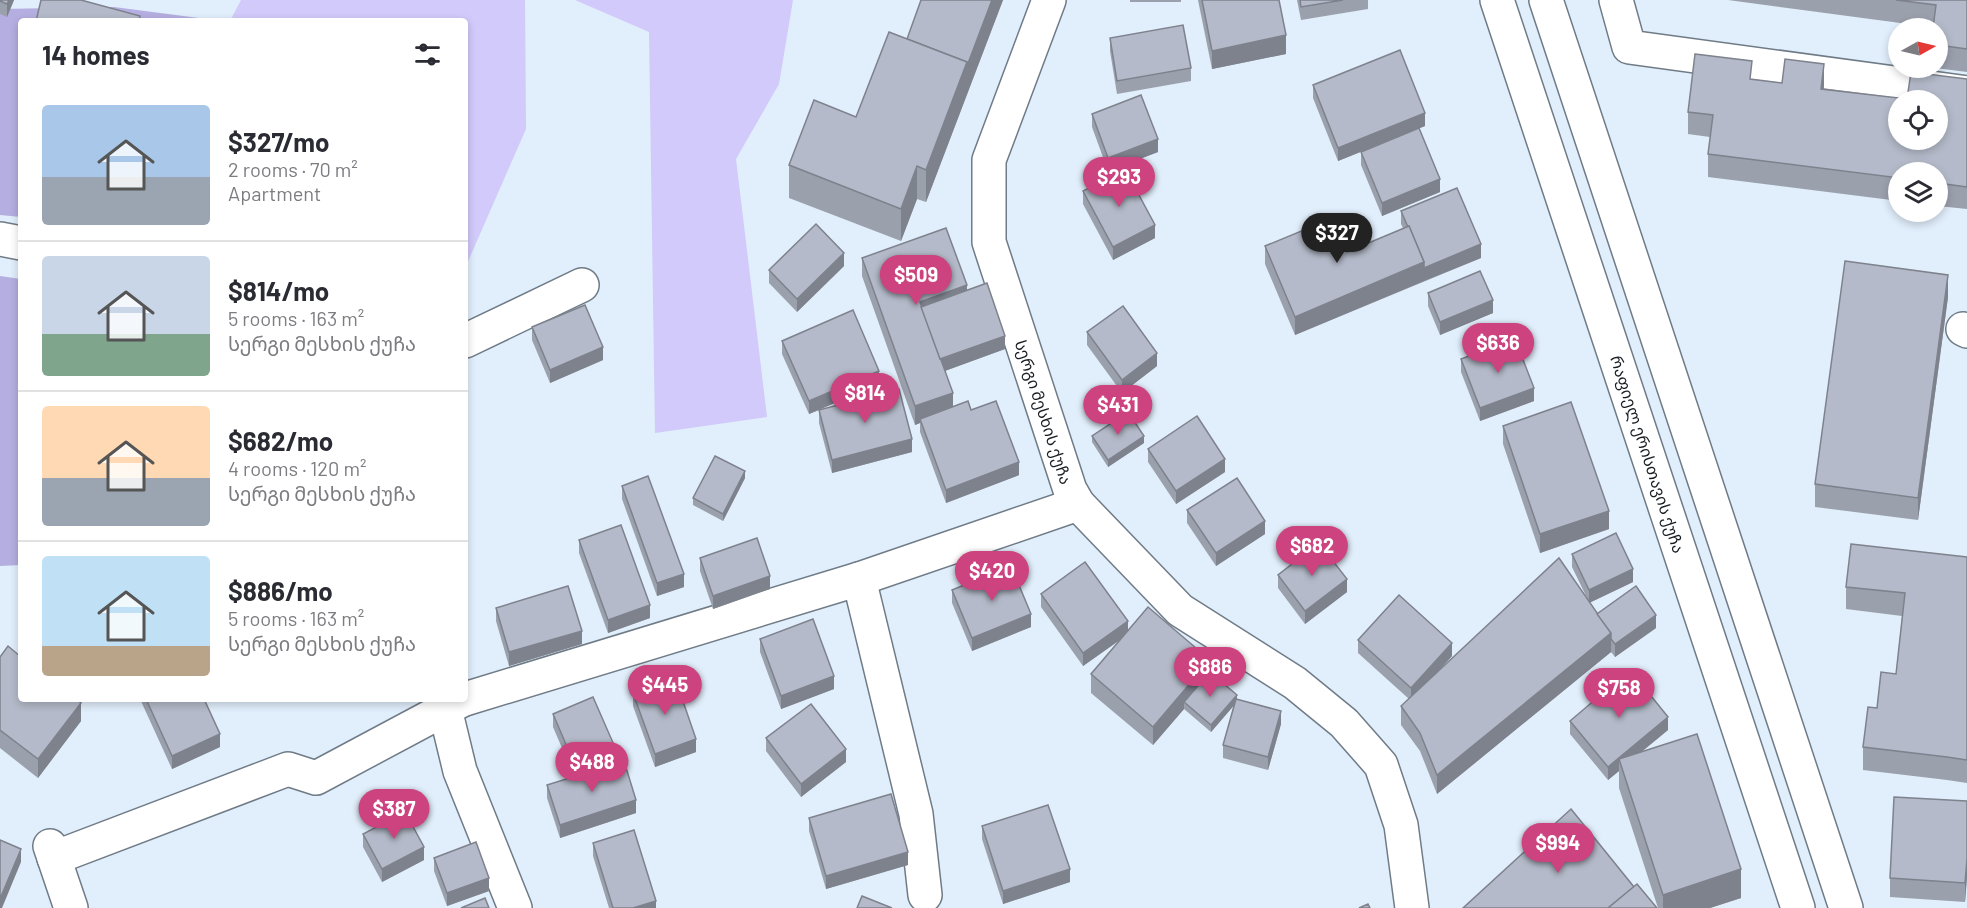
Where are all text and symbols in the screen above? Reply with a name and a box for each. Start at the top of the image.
north arrow [1888,18,1948,78]
map controls [1888,18,1948,222]
icon: filters [411,38,444,71]
text: 14 homes [42,39,149,70]
button: locate [1888,90,1948,150]
text: $327/mo [228,126,329,157]
icon: home [90,129,162,201]
text: 2 rooms · 70 m² [228,157,358,181]
pin: $293 [1083,157,1155,208]
button: layers [1888,162,1948,222]
text: $293 [1097,164,1141,188]
text: Apartment [228,181,321,205]
pin: $327 [1301,213,1373,264]
text: $327 [1315,220,1359,244]
pin: $509 [880,255,952,306]
text: $509 [894,262,938,286]
text: $814/mo [228,275,329,306]
icon: home [90,280,162,352]
text: 5 rooms · 163 m² [228,306,364,330]
pin: $636 [1462,323,1534,374]
text: $636 [1476,330,1520,354]
text: სერგი მესხის ქუჩა [228,331,416,355]
street label: სერგი მესხის ქუჩა [1011,338,1076,487]
street label: რაფიელ ერისთავის ქუჩა [1605,353,1689,556]
pin: $814 [829,373,901,424]
text: $814 [844,380,886,404]
pin: $431 [1082,385,1154,436]
text: $431 [1097,392,1139,416]
text: $682/mo [228,425,333,456]
icon: home [90,430,162,502]
text: 4 rooms · 120 m² [228,456,366,480]
text: სერგი მესხის ქუჩა [228,481,416,505]
pin: $682 [1276,526,1348,577]
text: $682 [1290,533,1334,557]
pin: $420 [956,551,1028,602]
text: $420 [969,558,1015,582]
text: $886/mo [228,575,333,606]
icon: home [90,580,162,652]
text: 5 rooms · 163 m² [228,606,364,630]
text: სერგი მესხის ქუჩა [228,631,416,655]
pin: $886 [1174,647,1246,698]
text: $886 [1188,654,1232,678]
pin: $445 [629,665,701,716]
pin: $758 [1583,668,1655,719]
text: $445 [642,672,688,696]
text: $758 [1598,675,1640,699]
pin: $488 [556,742,628,793]
text: $488 [569,749,615,773]
pin: $387 [358,789,430,840]
text: $387 [373,796,415,820]
pin: $994 [1522,823,1594,874]
text: $994 [1536,830,1580,854]

